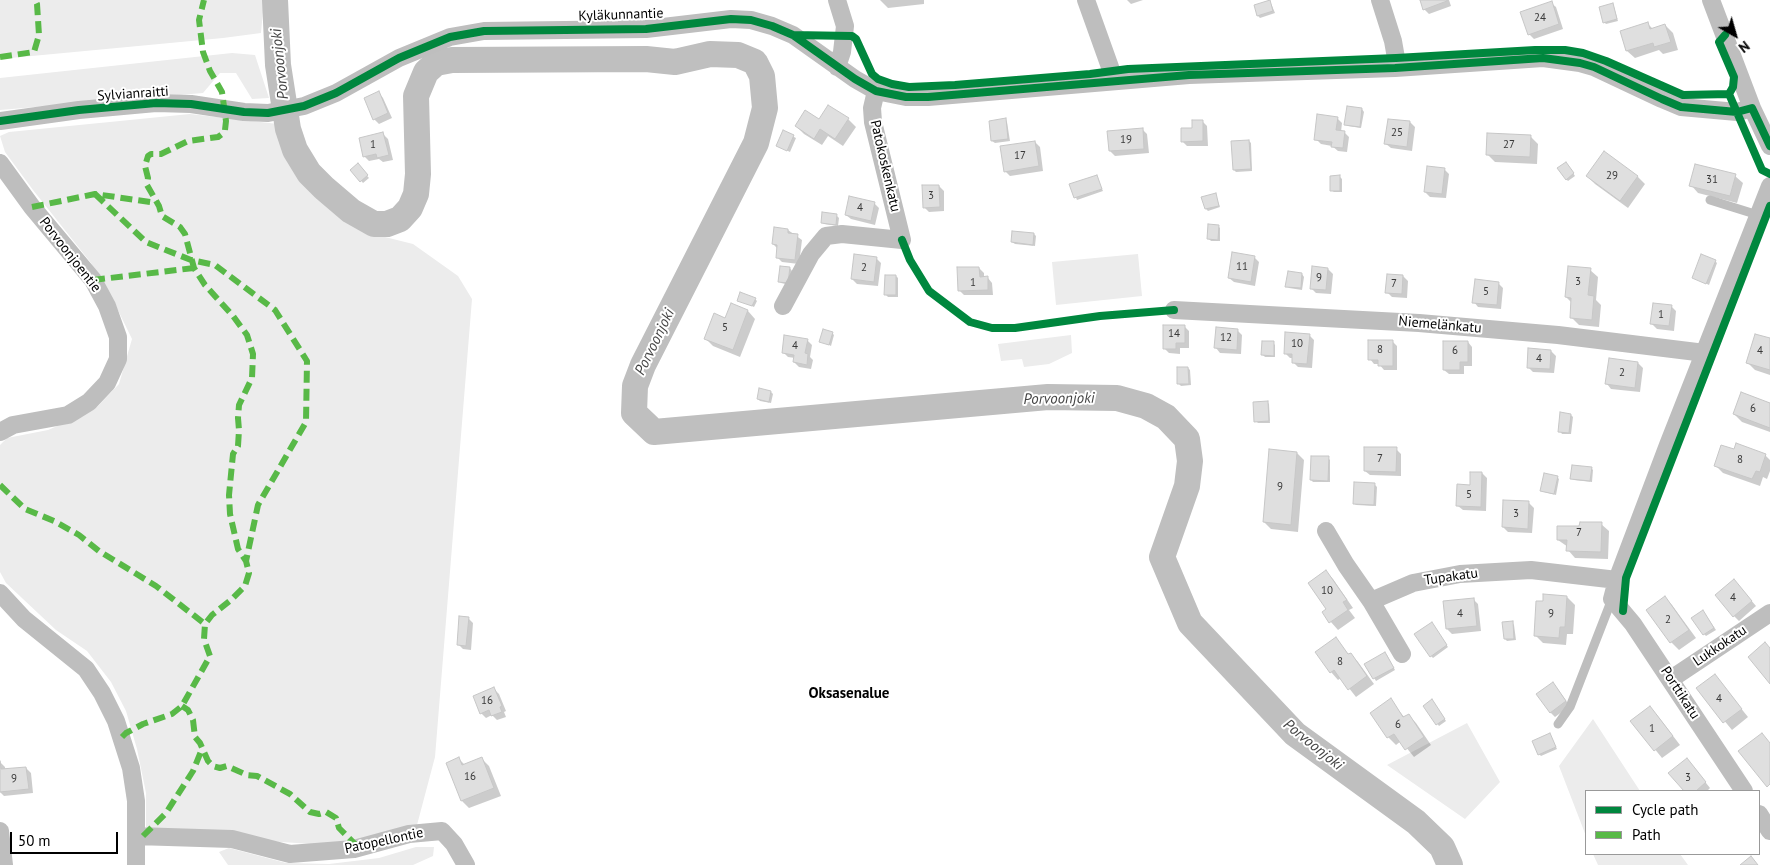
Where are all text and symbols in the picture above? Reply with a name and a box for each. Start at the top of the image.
street label: Kyläkunnantie [578,5,664,25]
north arrow [1710,10,1760,60]
house number: 24 [1534,11,1546,25]
water label: Porvoonjoki [267,28,293,100]
text: N [1735,37,1753,57]
street label: Sylvianraitti [97,83,169,105]
street label: Patokoskenkatu [866,119,904,213]
house number: 25 [1391,126,1403,140]
house number: 19 [1120,133,1132,147]
house number: 1 [370,138,376,152]
house number: 27 [1503,138,1515,152]
house number: 17 [1014,149,1026,163]
house number: 29 [1606,169,1618,183]
house number: 31 [1706,173,1718,187]
house number: 3 [928,189,934,203]
house number: 4 [857,201,863,215]
street label: Porvoonjoentie [36,214,104,296]
house number: 11 [1236,260,1248,274]
house number: 2 [861,261,867,275]
house number: 9 [1316,271,1322,285]
house number: 3 [1575,275,1581,289]
house number: 1 [970,276,976,290]
house number: 7 [1391,277,1397,291]
house number: 5 [1483,285,1489,299]
water label: Porvoonjoki [631,306,679,378]
house number: 1 [1658,308,1664,322]
street label: Niemelänkatu [1398,313,1482,337]
house number: 5 [722,321,728,335]
house number: 14 [1168,327,1180,341]
house number: 12 [1220,331,1232,345]
house number: 10 [1291,337,1303,351]
house number: 4 [792,339,798,353]
house number: 8 [1377,343,1383,357]
house number: 6 [1452,344,1458,358]
house number: 4 [1757,344,1763,358]
house number: 4 [1536,352,1542,366]
house number: 2 [1619,366,1625,380]
water label: Porvoonjoki [1023,389,1095,409]
house number: 6 [1750,402,1756,416]
house number: 7 [1377,452,1383,466]
house number: 8 [1737,453,1743,467]
house number: 9 [1277,480,1283,494]
house number: 5 [1466,488,1472,502]
house number: 3 [1513,507,1519,521]
house number: 7 [1576,526,1582,540]
street label: Tupakatu [1423,565,1479,589]
house number: 10 [1321,584,1333,598]
house number: 4 [1730,591,1736,605]
house number: 4 [1457,607,1463,621]
house number: 9 [1548,607,1554,621]
house number: 2 [1665,613,1671,627]
street label: Lukkokatu [1690,622,1750,670]
house number: 8 [1337,655,1343,669]
street label: Porttikatu [1657,664,1703,722]
district label: Oksasenalue [809,685,889,703]
house number: 4 [1716,692,1722,706]
house number: 16 [481,694,493,708]
water label: Porvoonjoki [1280,716,1346,774]
house number: 6 [1395,718,1401,732]
house number: 1 [1649,722,1655,736]
house number: 16 [464,770,476,784]
house number: 3 [1685,771,1691,785]
house number: 9 [11,772,17,786]
legend [1585,790,1760,855]
text: Cycle path [1632,800,1698,819]
scale bar [12,822,120,854]
street label: Patopellontie [343,824,425,858]
text: Path [1632,825,1661,844]
text: 50 m [18,831,51,850]

